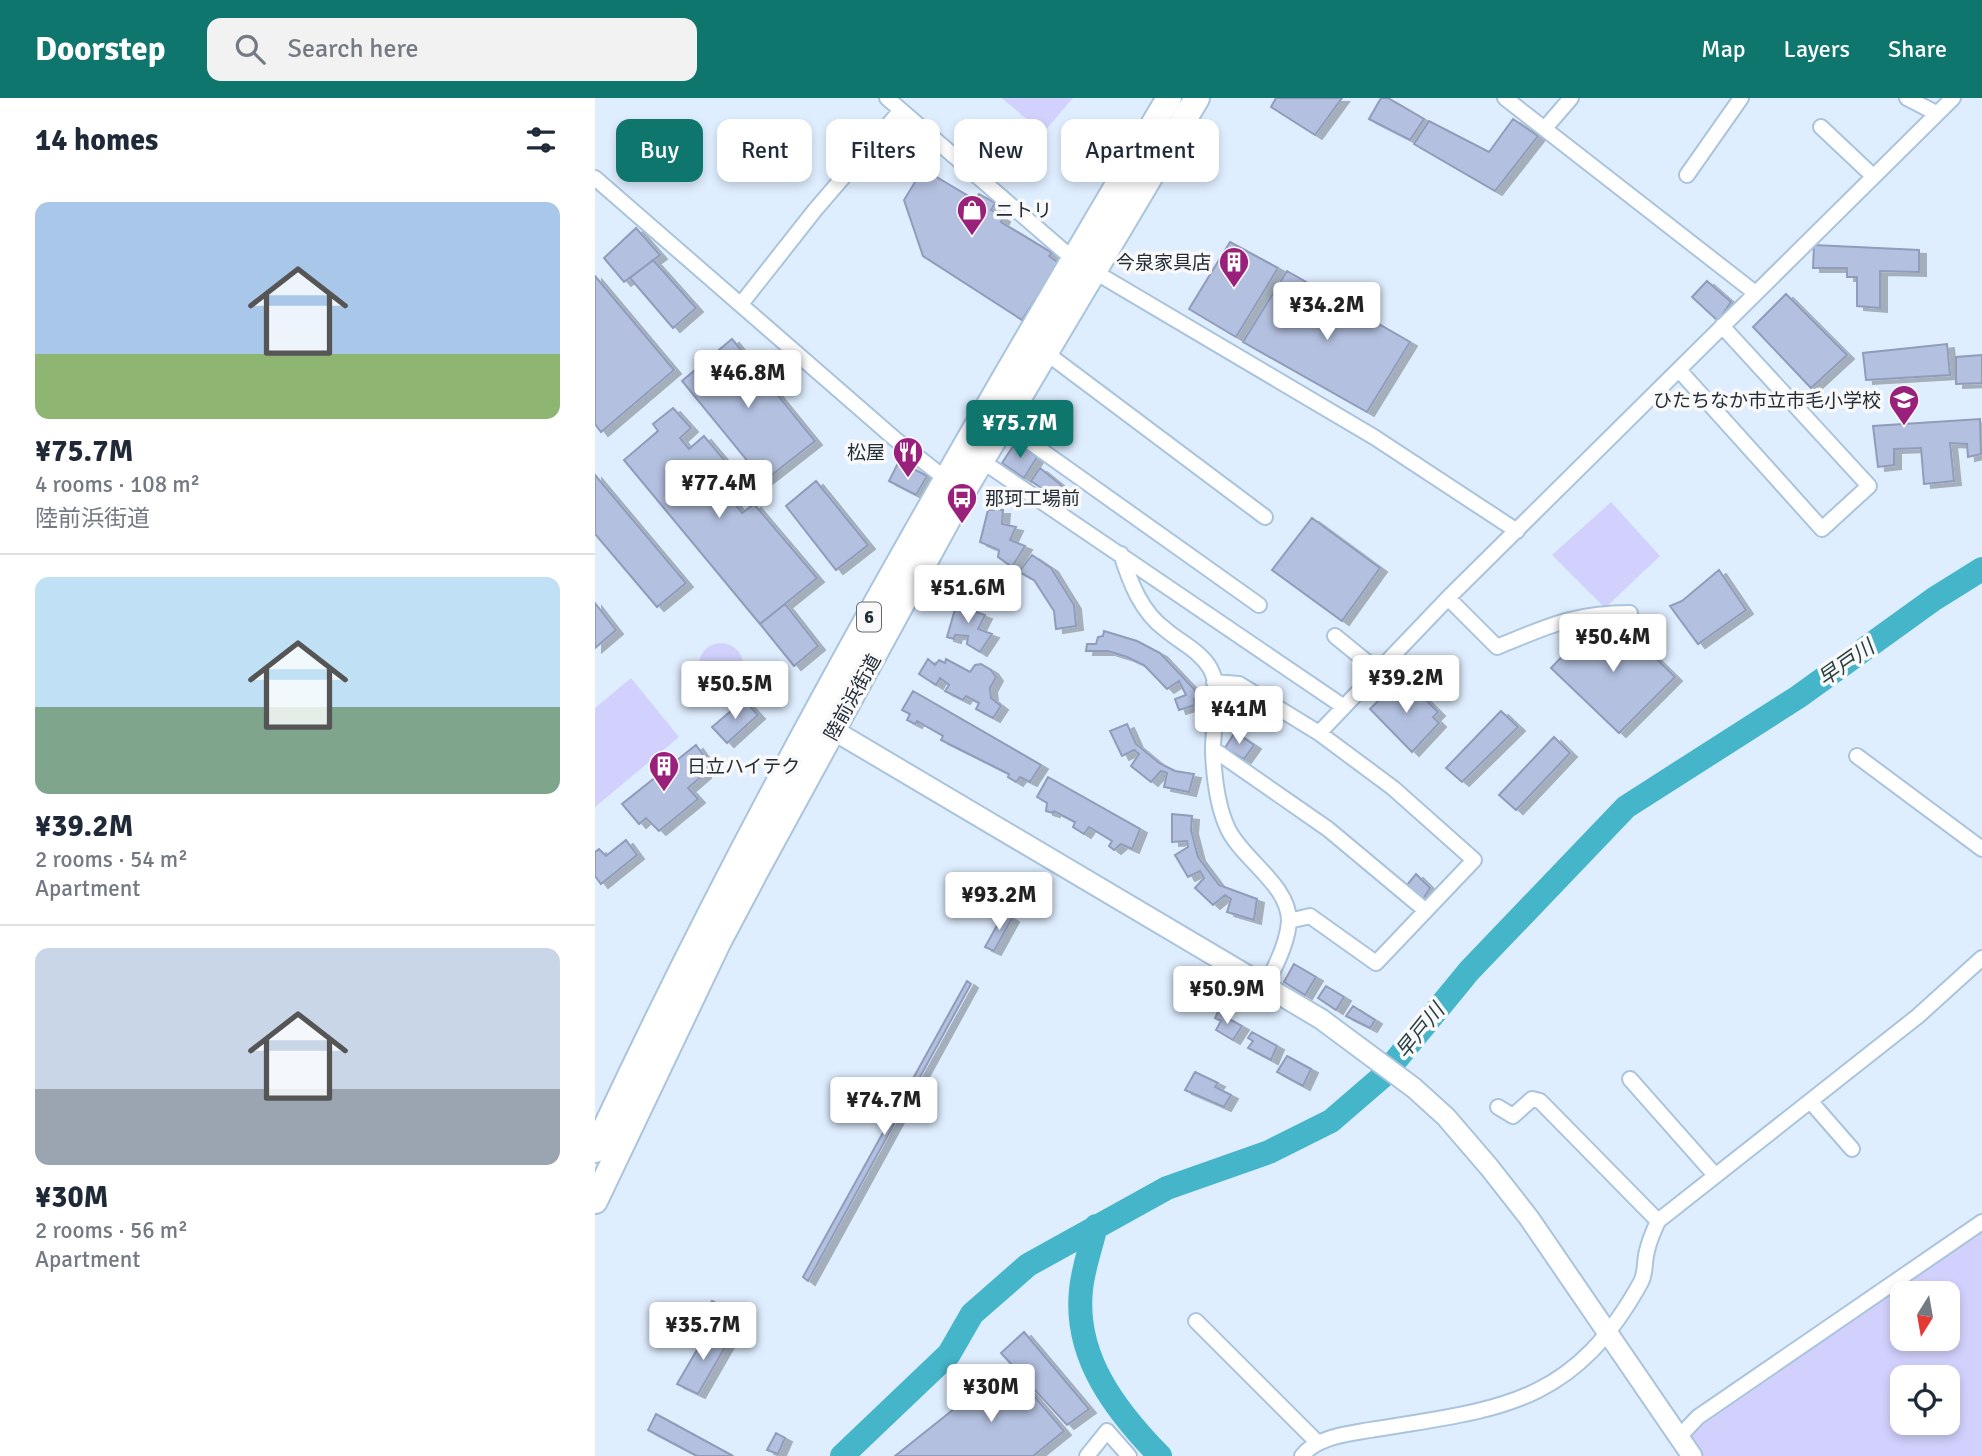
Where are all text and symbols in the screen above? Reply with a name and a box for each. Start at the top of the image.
search box [207,18,697,81]
text: Doorstep [35,29,165,70]
icon: search [231,30,269,68]
text: Search here [287,33,419,65]
text: Map [1701,34,1746,64]
text: Layers [1784,34,1850,64]
text: Share [1888,34,1947,64]
chip: Buy [616,119,703,182]
chip: Rent [717,119,812,182]
chip: Filters [826,119,940,182]
chip: New [954,119,1047,182]
chip: Apartment [1061,119,1219,182]
icon: filters [522,121,560,159]
text: 14 homes [35,122,158,159]
shop icon: ニトリ [955,193,989,237]
place label: ニトリ [995,199,1052,223]
building icon: 今泉家具店 [1217,245,1251,289]
icon: home [235,248,361,374]
place label: 今泉家具店 [1116,251,1211,275]
pin: ¥34.2M [1270,282,1384,342]
text: ¥34.2M [1289,290,1365,319]
pin: ¥46.8M [691,350,805,410]
text: ¥46.8M [710,358,786,387]
school or university icon: ひたちなか市立市毛小学校 [1887,383,1921,427]
place label: ひたちなか市立市毛小学校 [1653,389,1881,413]
pin: ¥75.7M [963,400,1077,460]
text: ¥75.7M [982,408,1058,437]
text: ¥75.7M [35,433,133,470]
restaurant icon: 松屋 [891,435,925,479]
place label: 松屋 [847,441,885,465]
pin: ¥77.4M [662,460,776,520]
text: ¥77.4M [681,468,757,497]
text: 4 rooms · 108 m² [35,470,200,499]
bus stop icon: 那珂工場前 [945,481,979,525]
place label: 那珂工場前 [985,487,1080,511]
text: 陸前浜街道 [35,504,150,533]
pin: ¥51.6M [911,566,1025,625]
text: ¥51.6M [930,573,1006,602]
road number: 6 [857,602,881,632]
pin: ¥50.4M [1556,614,1670,674]
icon: home [235,622,361,748]
text: ¥50.4M [1575,622,1651,651]
water label: 早戸川 [1813,633,1881,692]
street label: 陸前浜街道 [819,650,886,745]
pin: ¥39.2M [1349,656,1463,715]
pin: ¥50.5M [678,662,792,721]
text: ¥39.2M [1368,663,1444,692]
text: ¥50.5M [697,669,773,698]
pin: ¥41M [1198,686,1280,746]
text: ¥41M [1211,694,1267,723]
building icon: 日立ハイテク [647,749,681,793]
place label: 日立ハイテク [687,755,800,779]
text: ¥39.2M [35,808,133,845]
text: 2 rooms · 54 m² [35,845,188,874]
pin: ¥93.2M [942,872,1056,932]
text: Apartment [35,874,140,903]
text: ¥93.2M [961,880,1037,909]
pin: ¥50.9M [1170,967,1284,1026]
text: ¥50.9M [1189,974,1265,1003]
icon: home [235,993,361,1119]
water label: 早戸川 [1390,997,1451,1064]
pin: ¥74.7M [827,1077,941,1137]
text: ¥74.7M [846,1085,922,1114]
text: ¥30M [35,1179,109,1216]
text: 2 rooms · 56 m² [35,1216,188,1245]
text: Apartment [35,1245,140,1274]
north arrow [1890,1281,1960,1351]
map controls [1890,1281,1960,1435]
pin: ¥35.7M [646,1302,760,1362]
text: ¥35.7M [665,1310,741,1339]
pin: ¥30M [950,1364,1032,1424]
button: locate [1890,1365,1960,1435]
text: ¥30M [963,1372,1019,1401]

